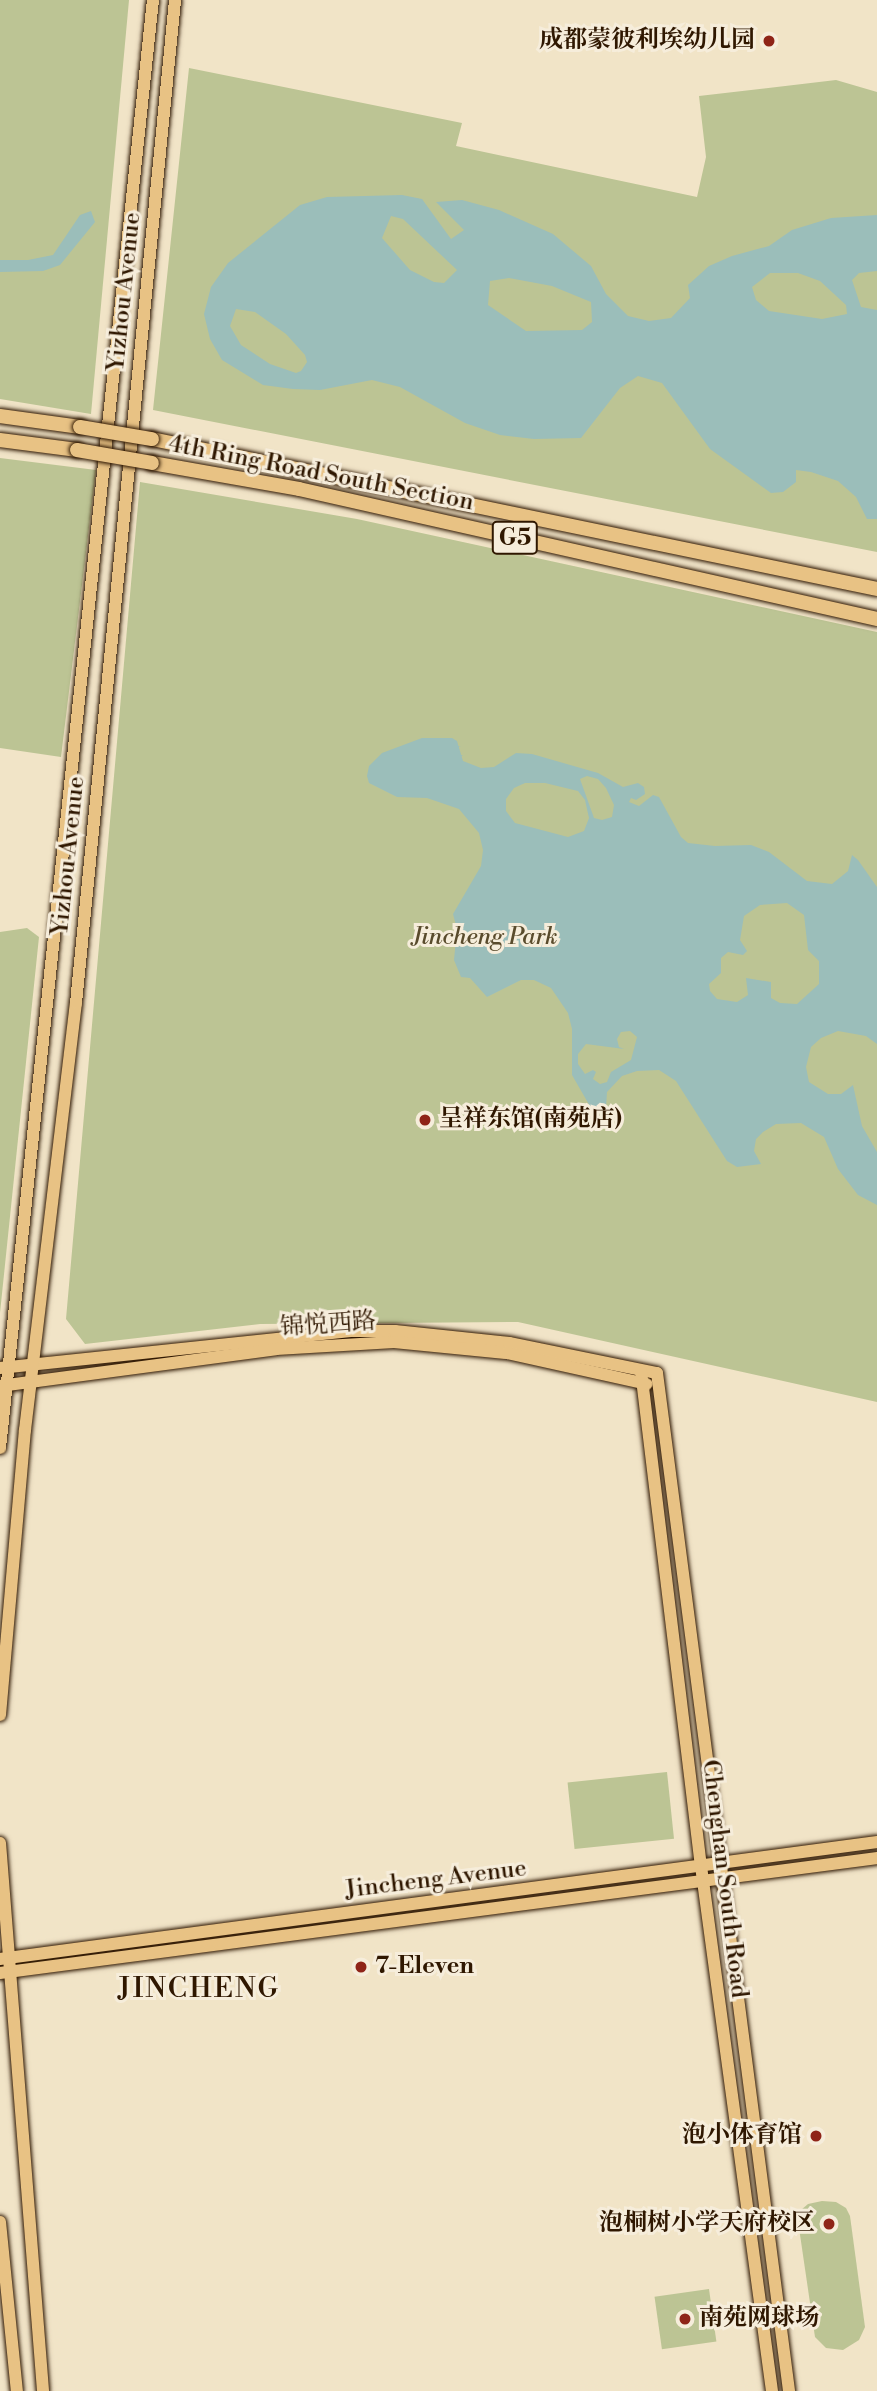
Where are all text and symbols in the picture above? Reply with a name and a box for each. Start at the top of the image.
place label: 成都蒙彼利埃幼儿园 [539,27,755,55]
marker: 成都蒙彼利埃幼儿园 [761,33,777,49]
street label: Yizhou Avenue [102,211,148,373]
street label: 4th Ring Road South Section [166,430,476,518]
road number: G5 [490,518,540,558]
street label: Yizhou Avenue [46,775,92,937]
park label: Jincheng Park [412,924,558,952]
place label: 呈祥东馆(南苑店) [439,1106,622,1134]
marker: 呈祥东馆(南苑店) [417,1112,433,1128]
street label: 锦悦西路 [279,1307,377,1343]
street label: Chenghan South Road [695,1758,753,2000]
street label: Jincheng Avenue [344,1855,528,1905]
place label: 7-Eleven [375,1953,474,1981]
marker: 7-Eleven [353,1959,369,1975]
district label: JINCHENG [119,1972,279,2006]
place label: 泡小体育馆 [682,2122,802,2150]
marker: 泡小体育馆 [808,2128,824,2144]
place label: 泡桐树小学天府校区 [599,2210,815,2238]
marker: 泡桐树小学天府校区 [821,2216,837,2232]
place label: 南苑网球场 [699,2305,819,2333]
marker: 南苑网球场 [677,2311,693,2327]

